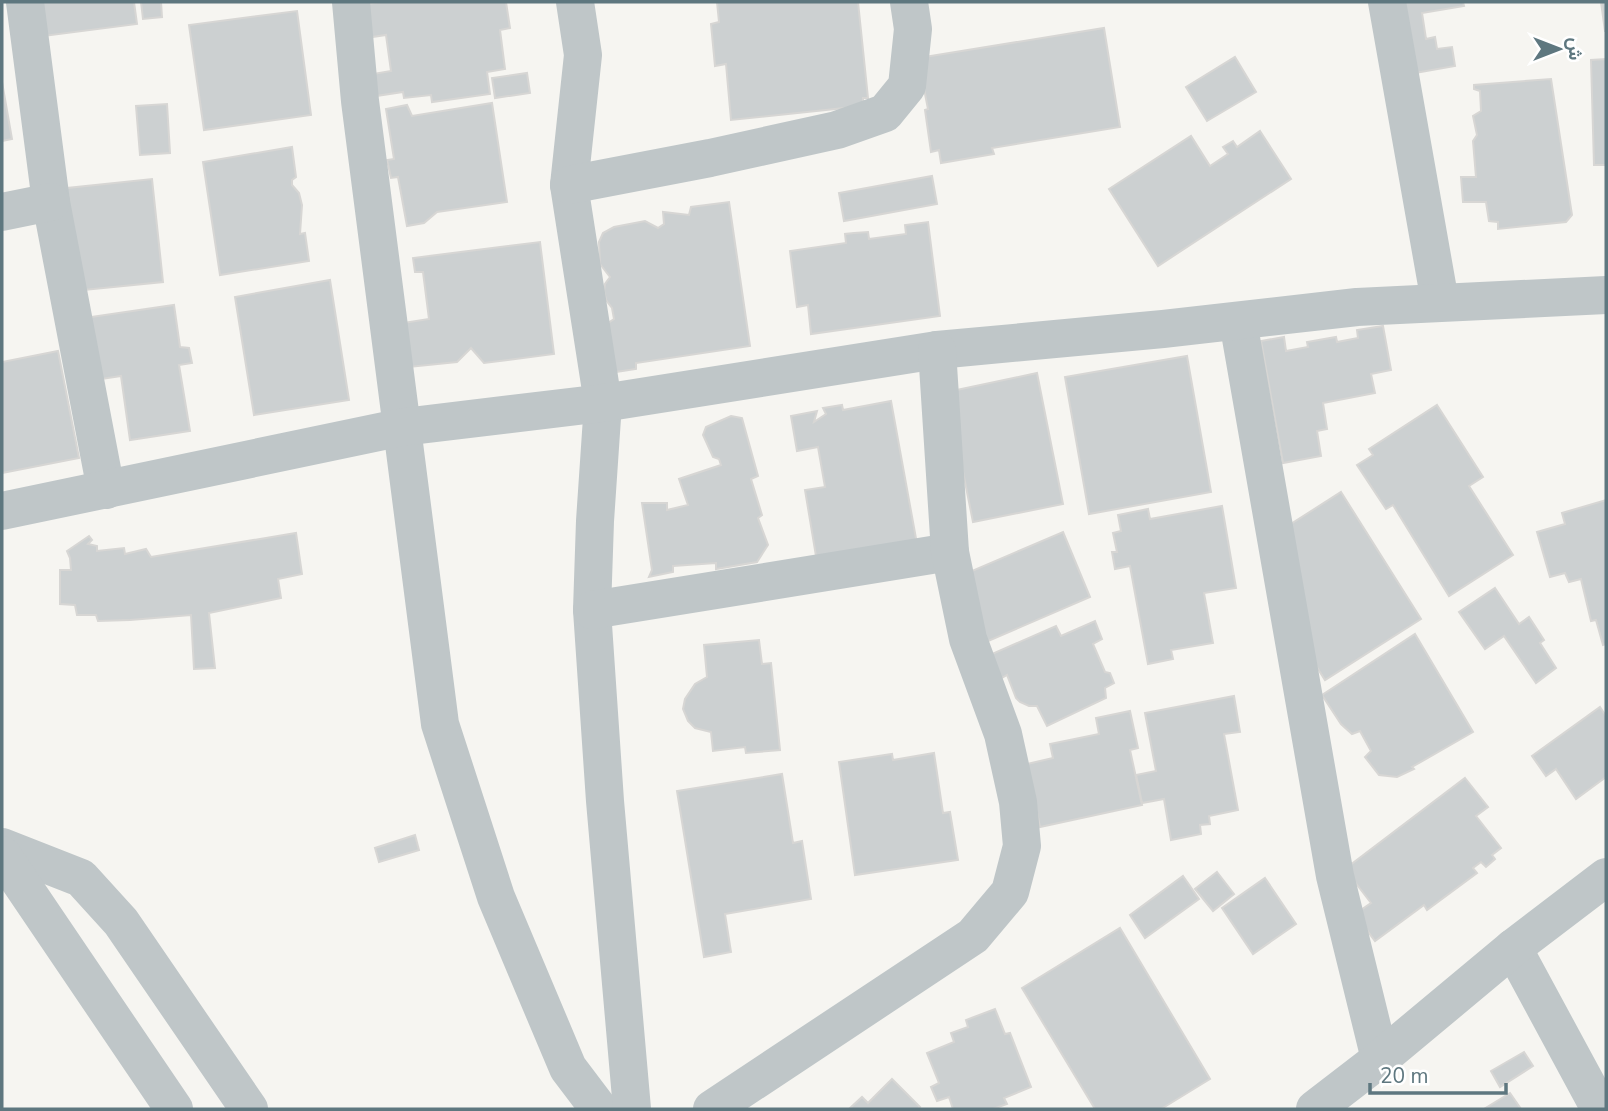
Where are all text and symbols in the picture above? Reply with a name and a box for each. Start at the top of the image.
north arrow [1524,14,1594,84]
text: ش [1562,38,1588,61]
scale bar [1370,1052,1506,1096]
text: 20 m [1380,1062,1429,1090]

